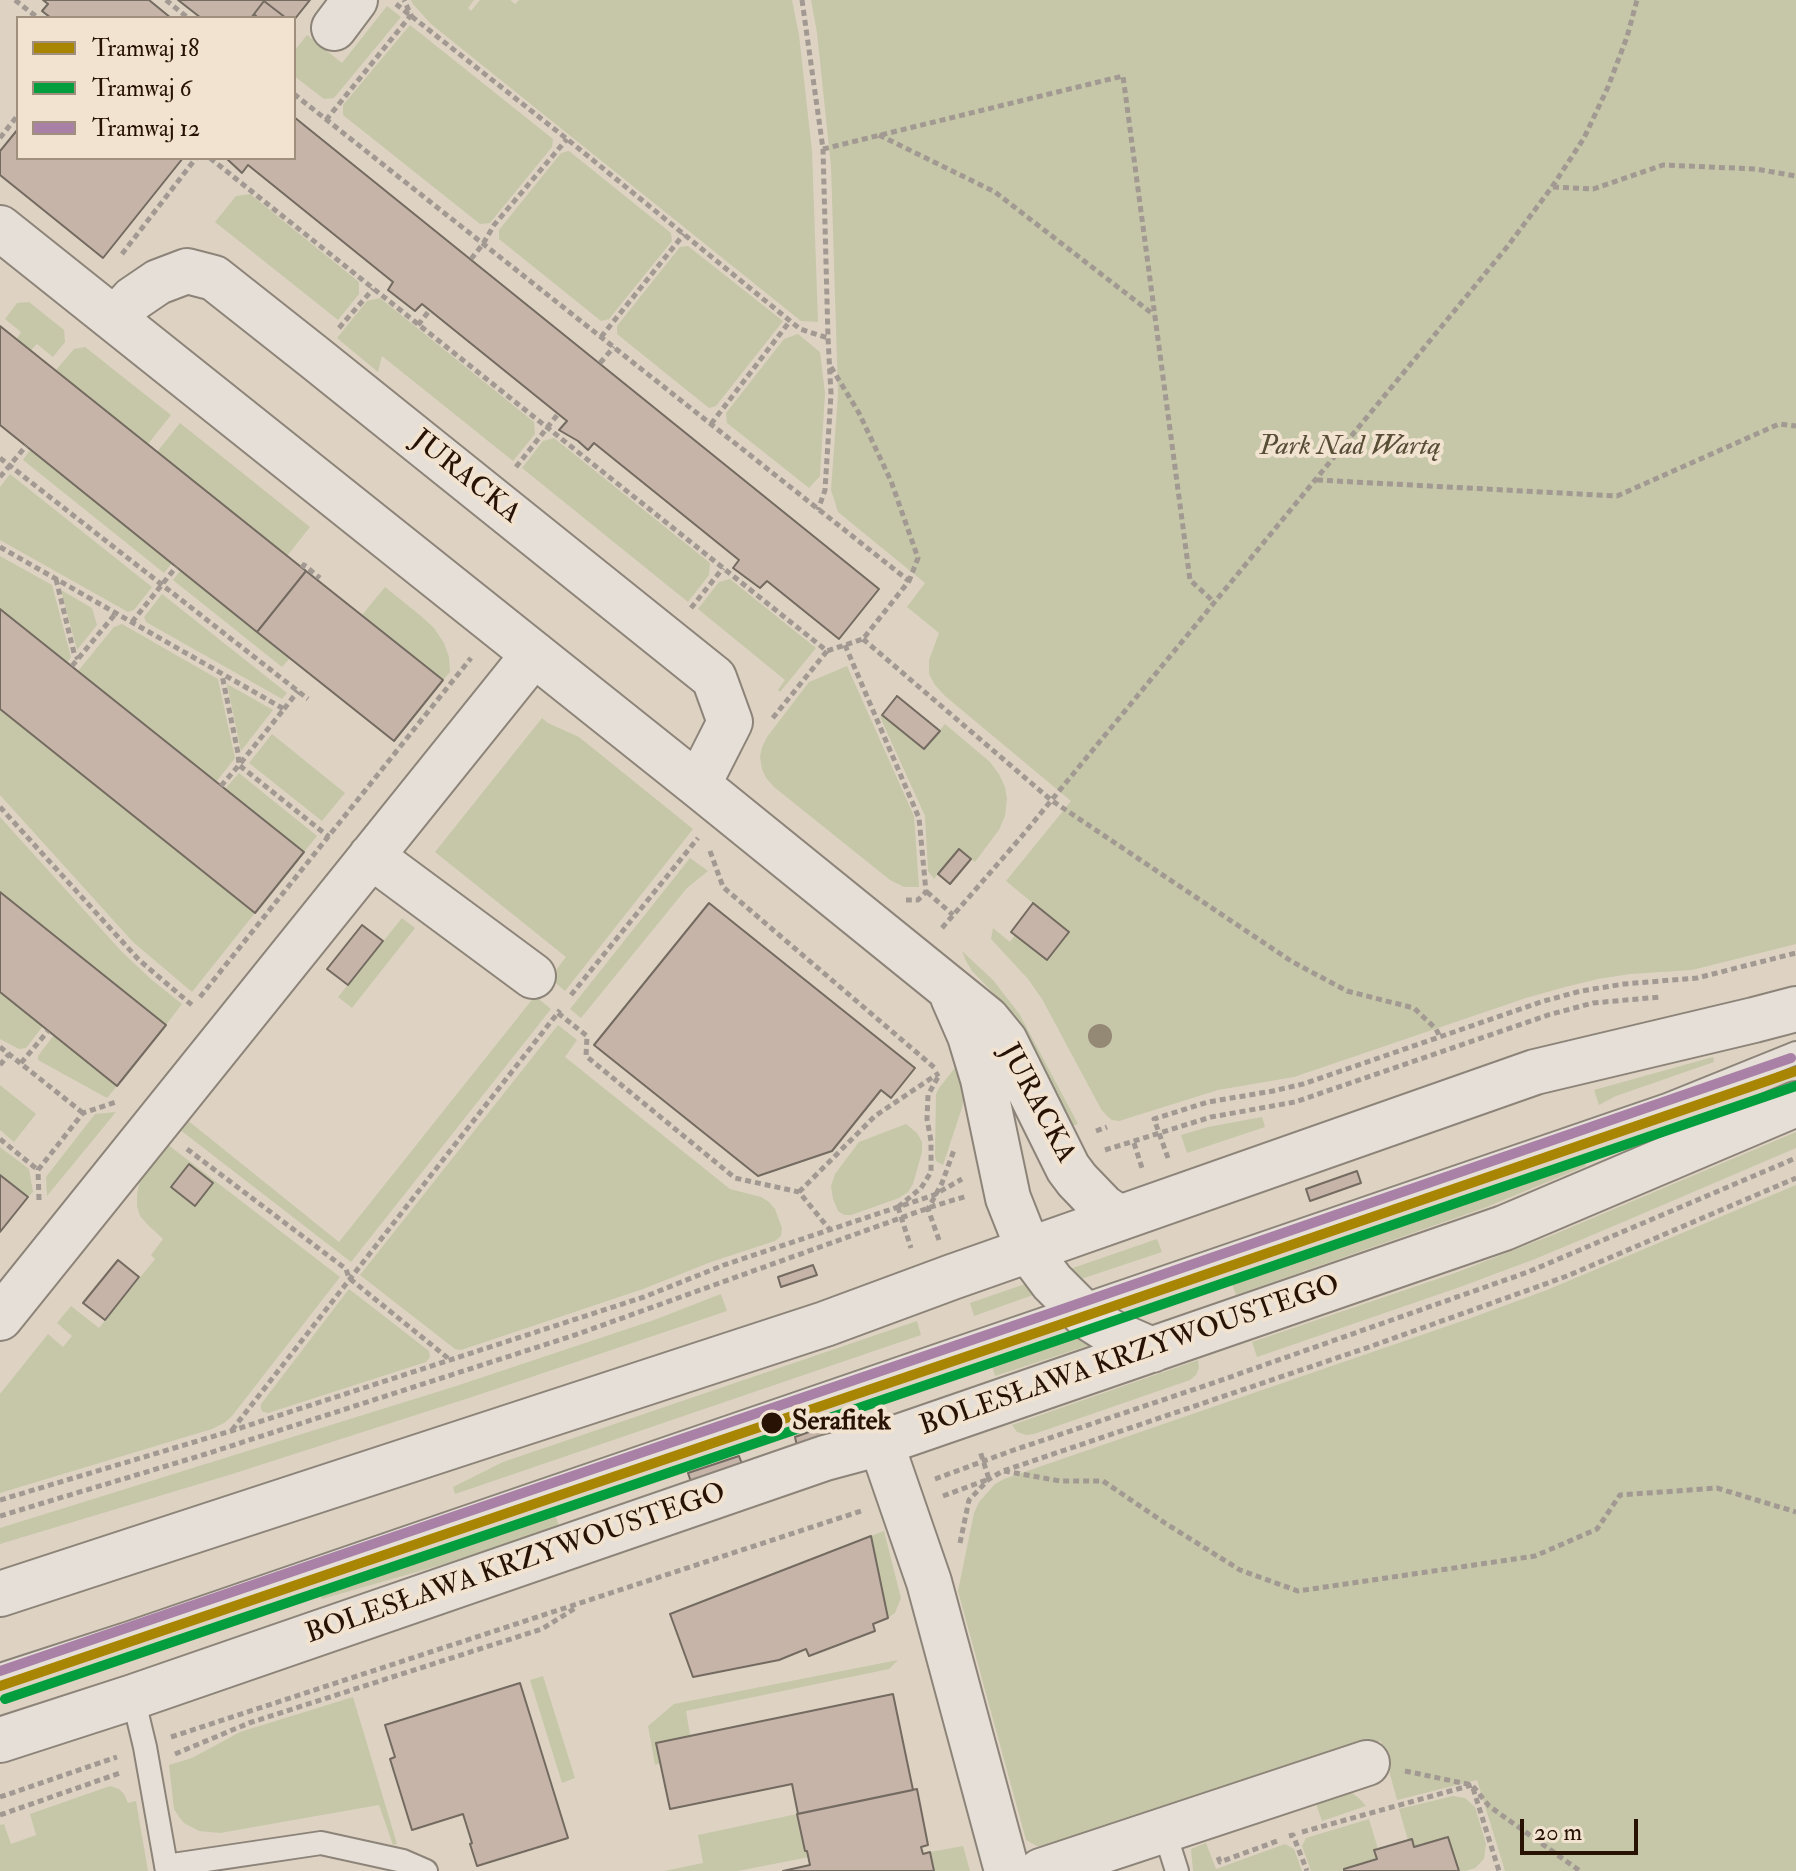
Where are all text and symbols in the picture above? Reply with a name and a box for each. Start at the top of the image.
legend [16,16,296,160]
text: Tramwaj 18 [92,33,199,64]
text: Tramwaj 6 [92,73,192,104]
text: Tramwaj 12 [92,113,200,144]
street label: JURACKA [404,424,526,532]
park label: Park Nad Wartą [1259,431,1441,465]
street label: JURACKA [991,1039,1081,1169]
street label: BOLESŁAWA KRZYWOUSTEGO [916,1269,1344,1445]
place label: Serafitek [792,1406,891,1440]
marker: Serafitek [759,1410,785,1436]
street label: BOLESŁAWA KRZYWOUSTEGO [302,1477,730,1653]
scale bar [1524,1803,1642,1853]
text: 20 m [1534,1817,1582,1848]

